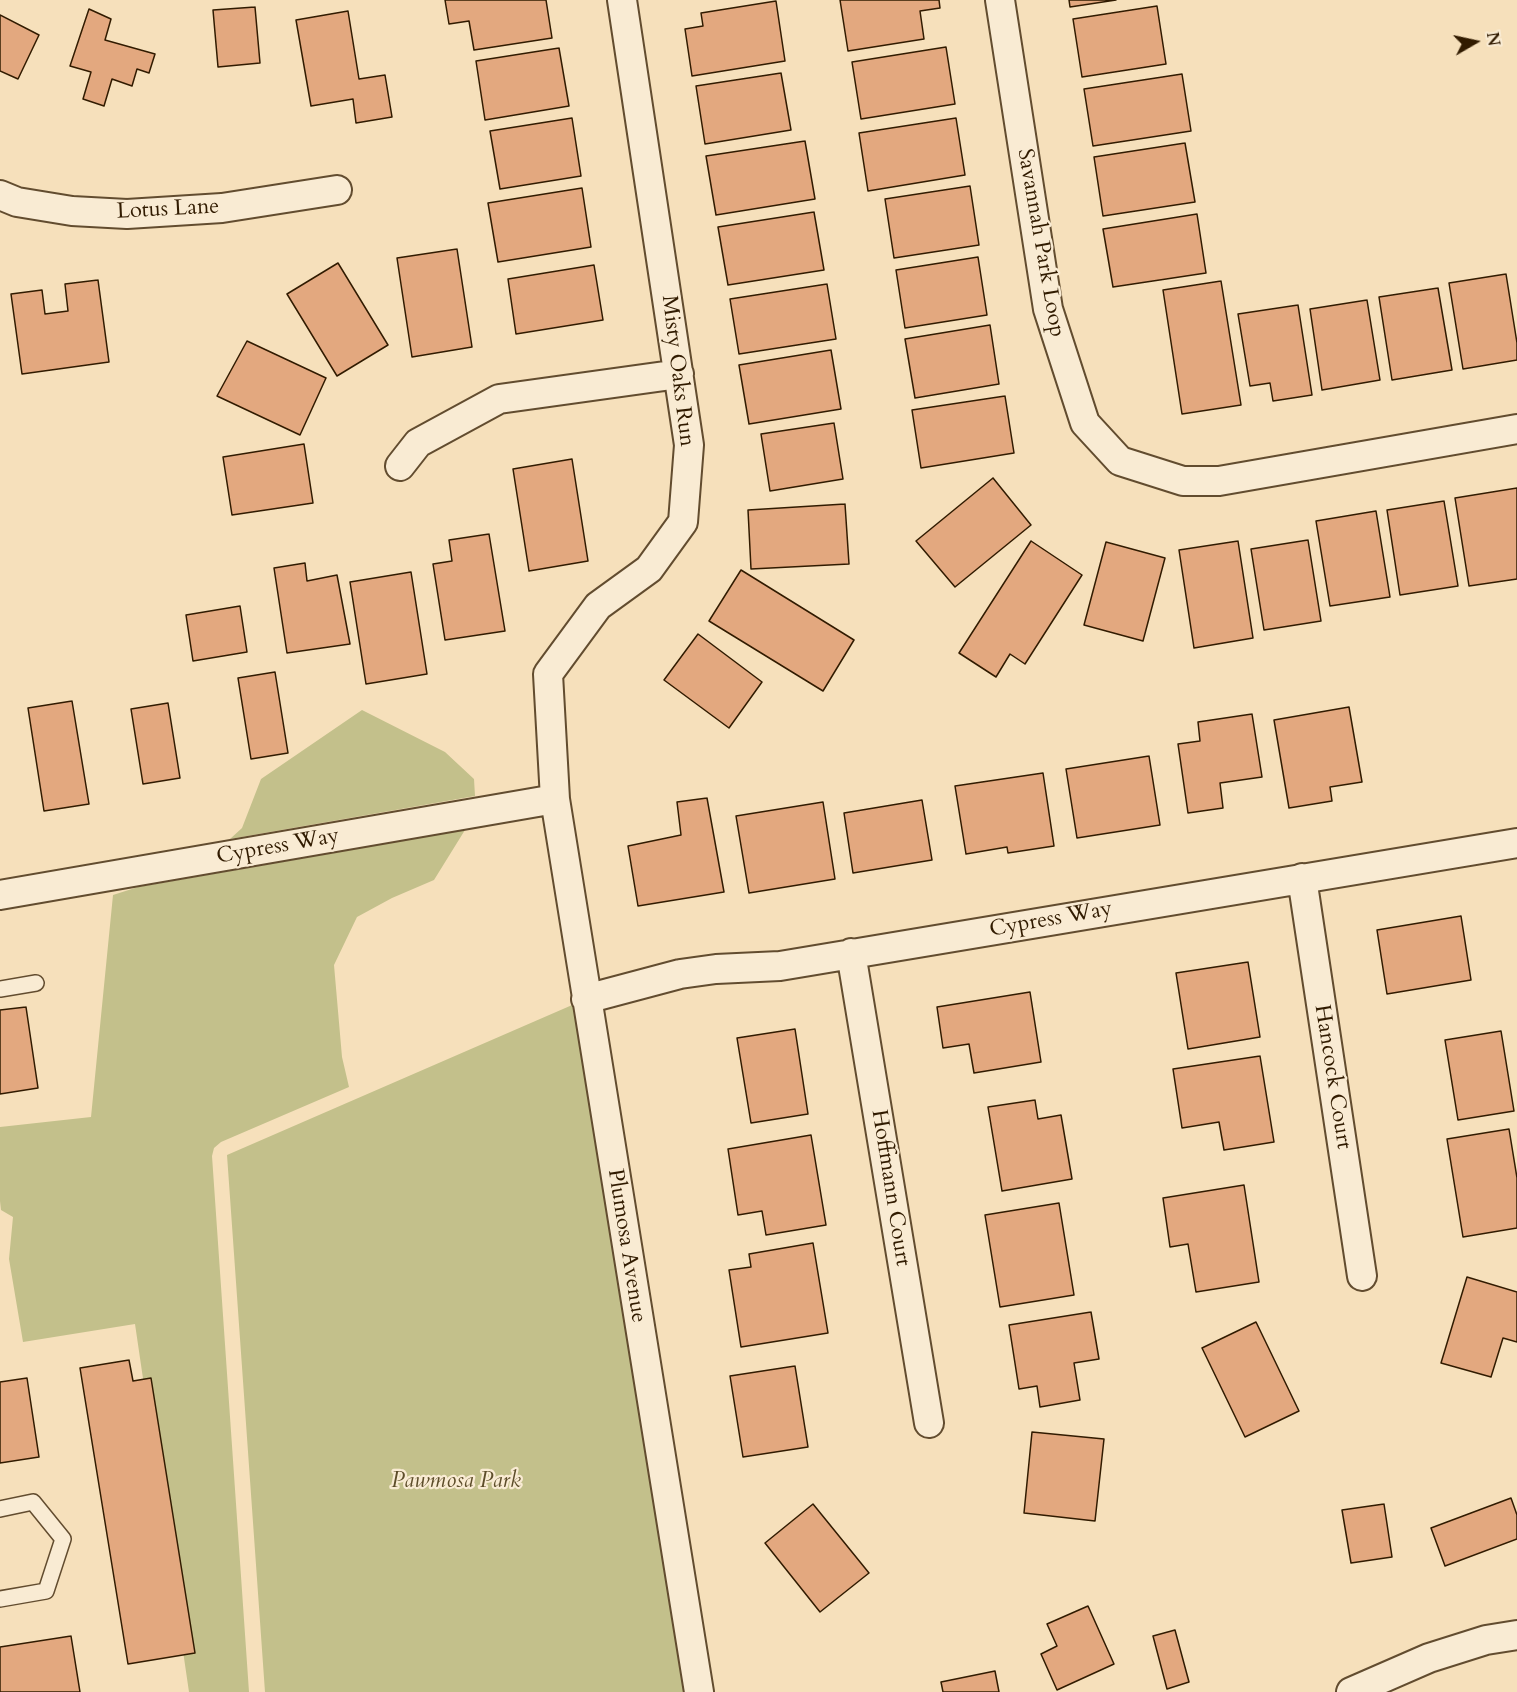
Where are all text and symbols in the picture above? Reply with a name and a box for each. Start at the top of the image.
north arrow [1445,12,1505,72]
text: N [1481,31,1505,48]
street label: Savannah Park Loop [1010,147,1070,339]
street label: Lotus Lane [116,194,220,226]
street label: Misty Oaks Run [655,294,699,448]
street label: Cypress Way [215,823,341,871]
street label: Cypress Way [988,896,1114,944]
street label: Hancock Court [1308,1003,1356,1151]
street label: Hoffmann Court [865,1108,915,1268]
street label: Plumosa Avenue [601,1167,651,1325]
park label: Pawmosa Park [391,1469,521,1495]

